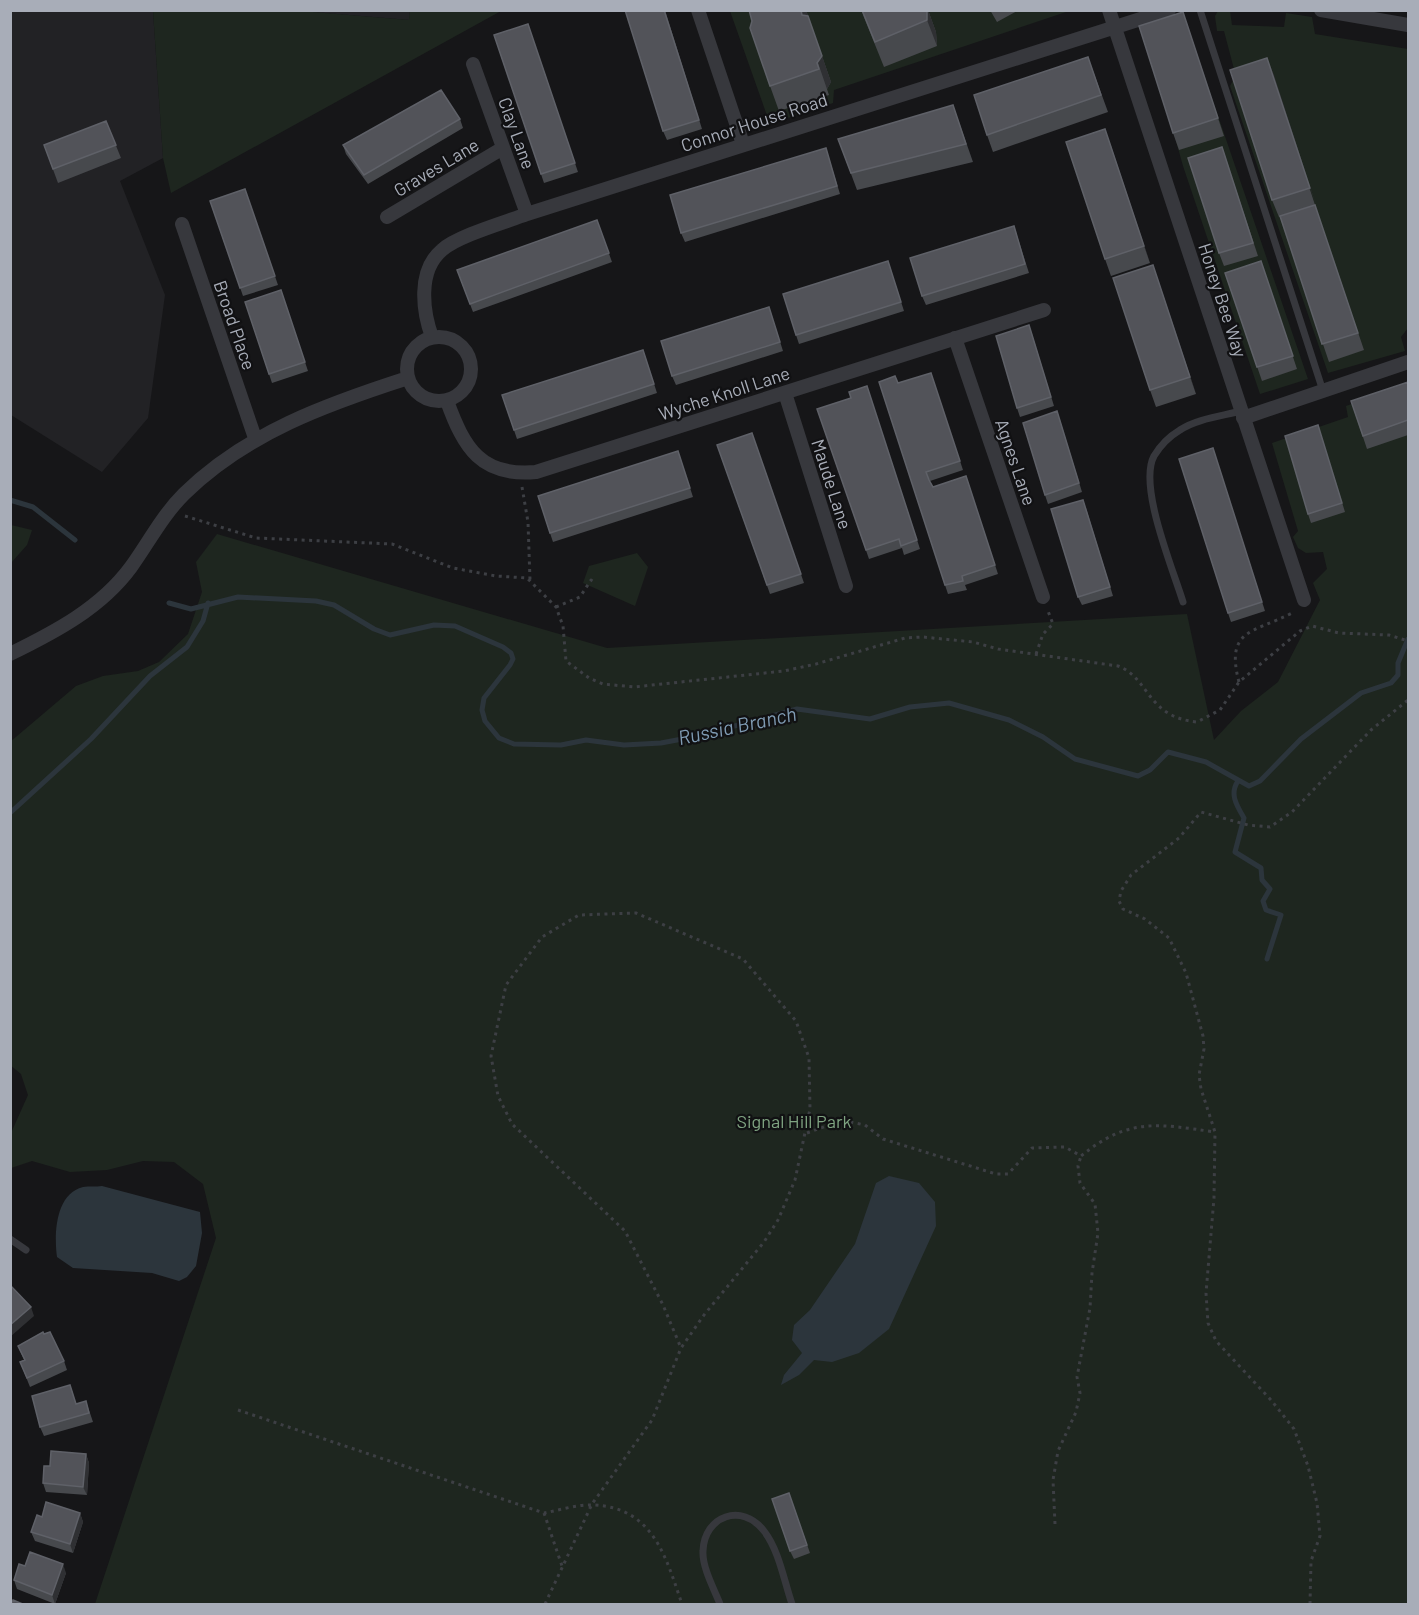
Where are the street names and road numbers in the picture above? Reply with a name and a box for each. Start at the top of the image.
street label: Connor House Road [678,88,830,156]
street label: Clay Lane [494,94,540,172]
street label: Graves Lane [390,133,482,201]
street label: Honey Bee Way [1194,240,1252,360]
street label: Broad Place [209,277,261,373]
street label: Wyche Knoll Lane [656,361,792,425]
street label: Agnes Lane [991,416,1041,508]
street label: Maude Lane [807,436,857,532]

